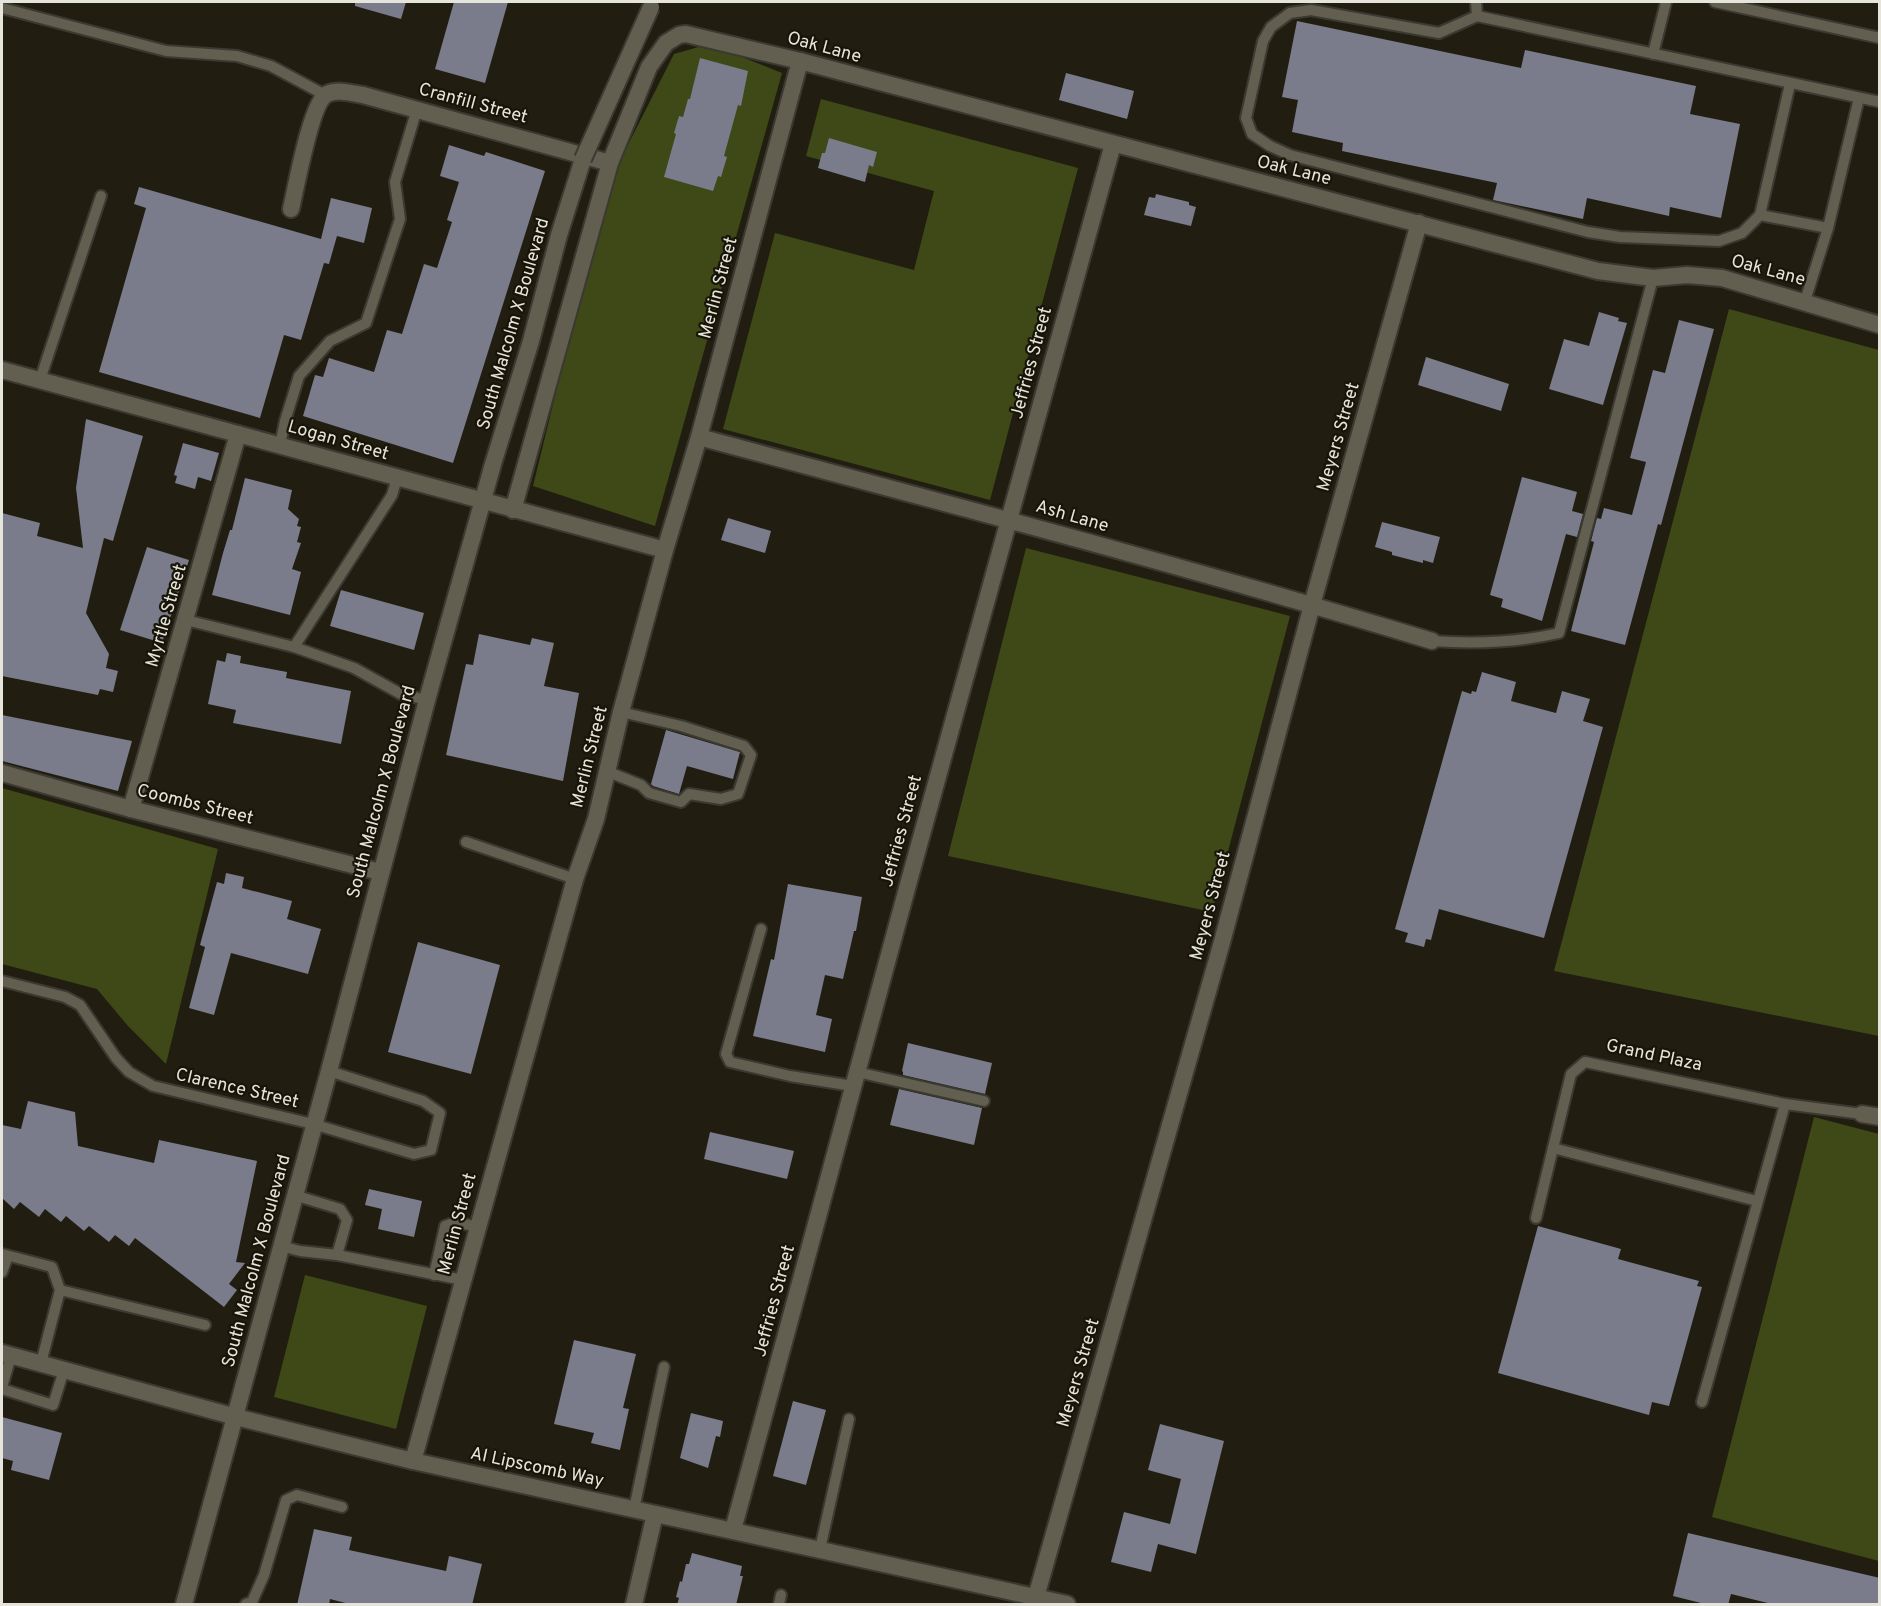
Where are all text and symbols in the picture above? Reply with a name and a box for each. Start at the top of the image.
street label: Oak Lane [784,27,864,69]
street label: Cranfill Street [416,78,530,130]
street label: Oak Lane [1254,151,1334,191]
street label: South Malcolm X Boulevard [473,215,555,433]
street label: Merlin Street [694,235,744,341]
street label: Oak Lane [1728,250,1808,292]
street label: Jeffries Street [1006,305,1058,421]
street label: Meyers Street [1312,380,1366,494]
street label: Logan Street [285,416,391,466]
street label: Ash Lane [1033,496,1111,538]
street label: Myrtle Street [141,562,193,670]
street label: South Malcolm X Boulevard [342,683,422,901]
street label: Merlin Street [566,704,614,810]
street label: Jeffries Street [876,773,928,889]
street label: Coombs Street [134,779,256,831]
street label: Meyers Street [1185,849,1237,963]
street label: Grand Plaza [1604,1035,1704,1077]
street label: Clarence Street [173,1064,301,1114]
street label: South Malcolm X Boulevard [217,1152,297,1370]
street label: Merlin Street [433,1171,483,1277]
street label: Jeffries Street [749,1243,801,1359]
street label: Meyers Street [1052,1316,1106,1430]
street label: Al Lipscomb Way [468,1443,606,1493]

